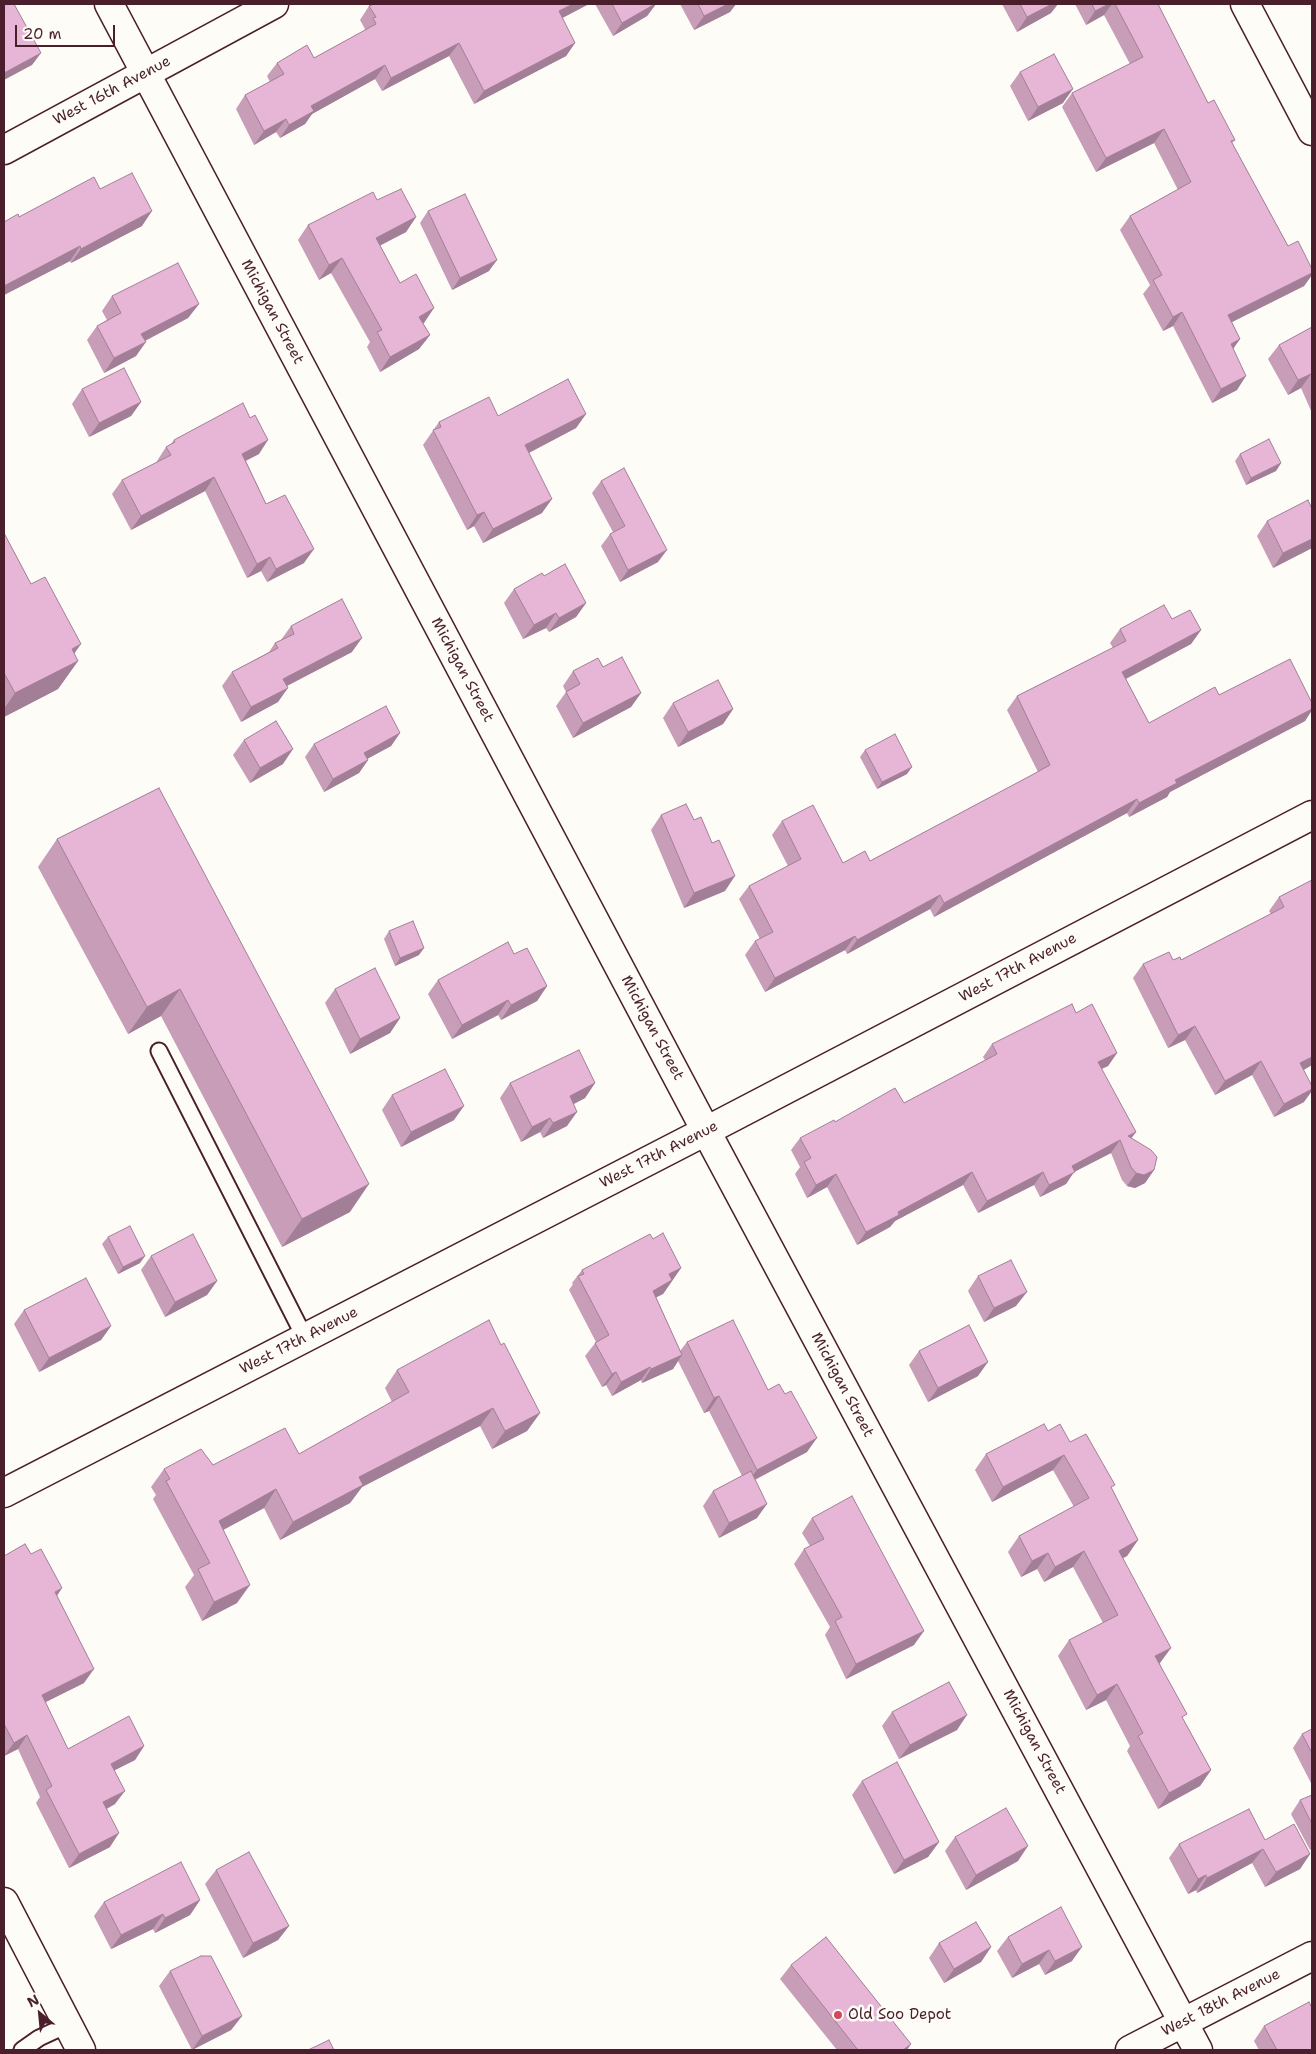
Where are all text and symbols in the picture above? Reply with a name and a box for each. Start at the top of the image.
scale bar [18,15,118,47]
text: 20 m [23,24,62,44]
street label: West 16th Avenue [50,52,174,130]
street label: Michigan Street [237,257,307,367]
street label: Michigan Street [427,615,497,725]
street label: West 17th Avenue [956,929,1080,1007]
street label: Michigan Street [617,973,687,1083]
street label: West 17th Avenue [597,1117,721,1193]
street label: West 17th Avenue [237,1303,361,1379]
street label: Michigan Street [807,1330,877,1440]
street label: Michigan Street [999,1687,1069,1797]
street label: West 18th Avenue [1159,1965,1283,2041]
north arrow [15,1989,65,2039]
text: N [24,1990,42,2011]
place label: Old Soo Depot [848,2006,951,2024]
marker: Old Soo Depot [832,2009,844,2021]

